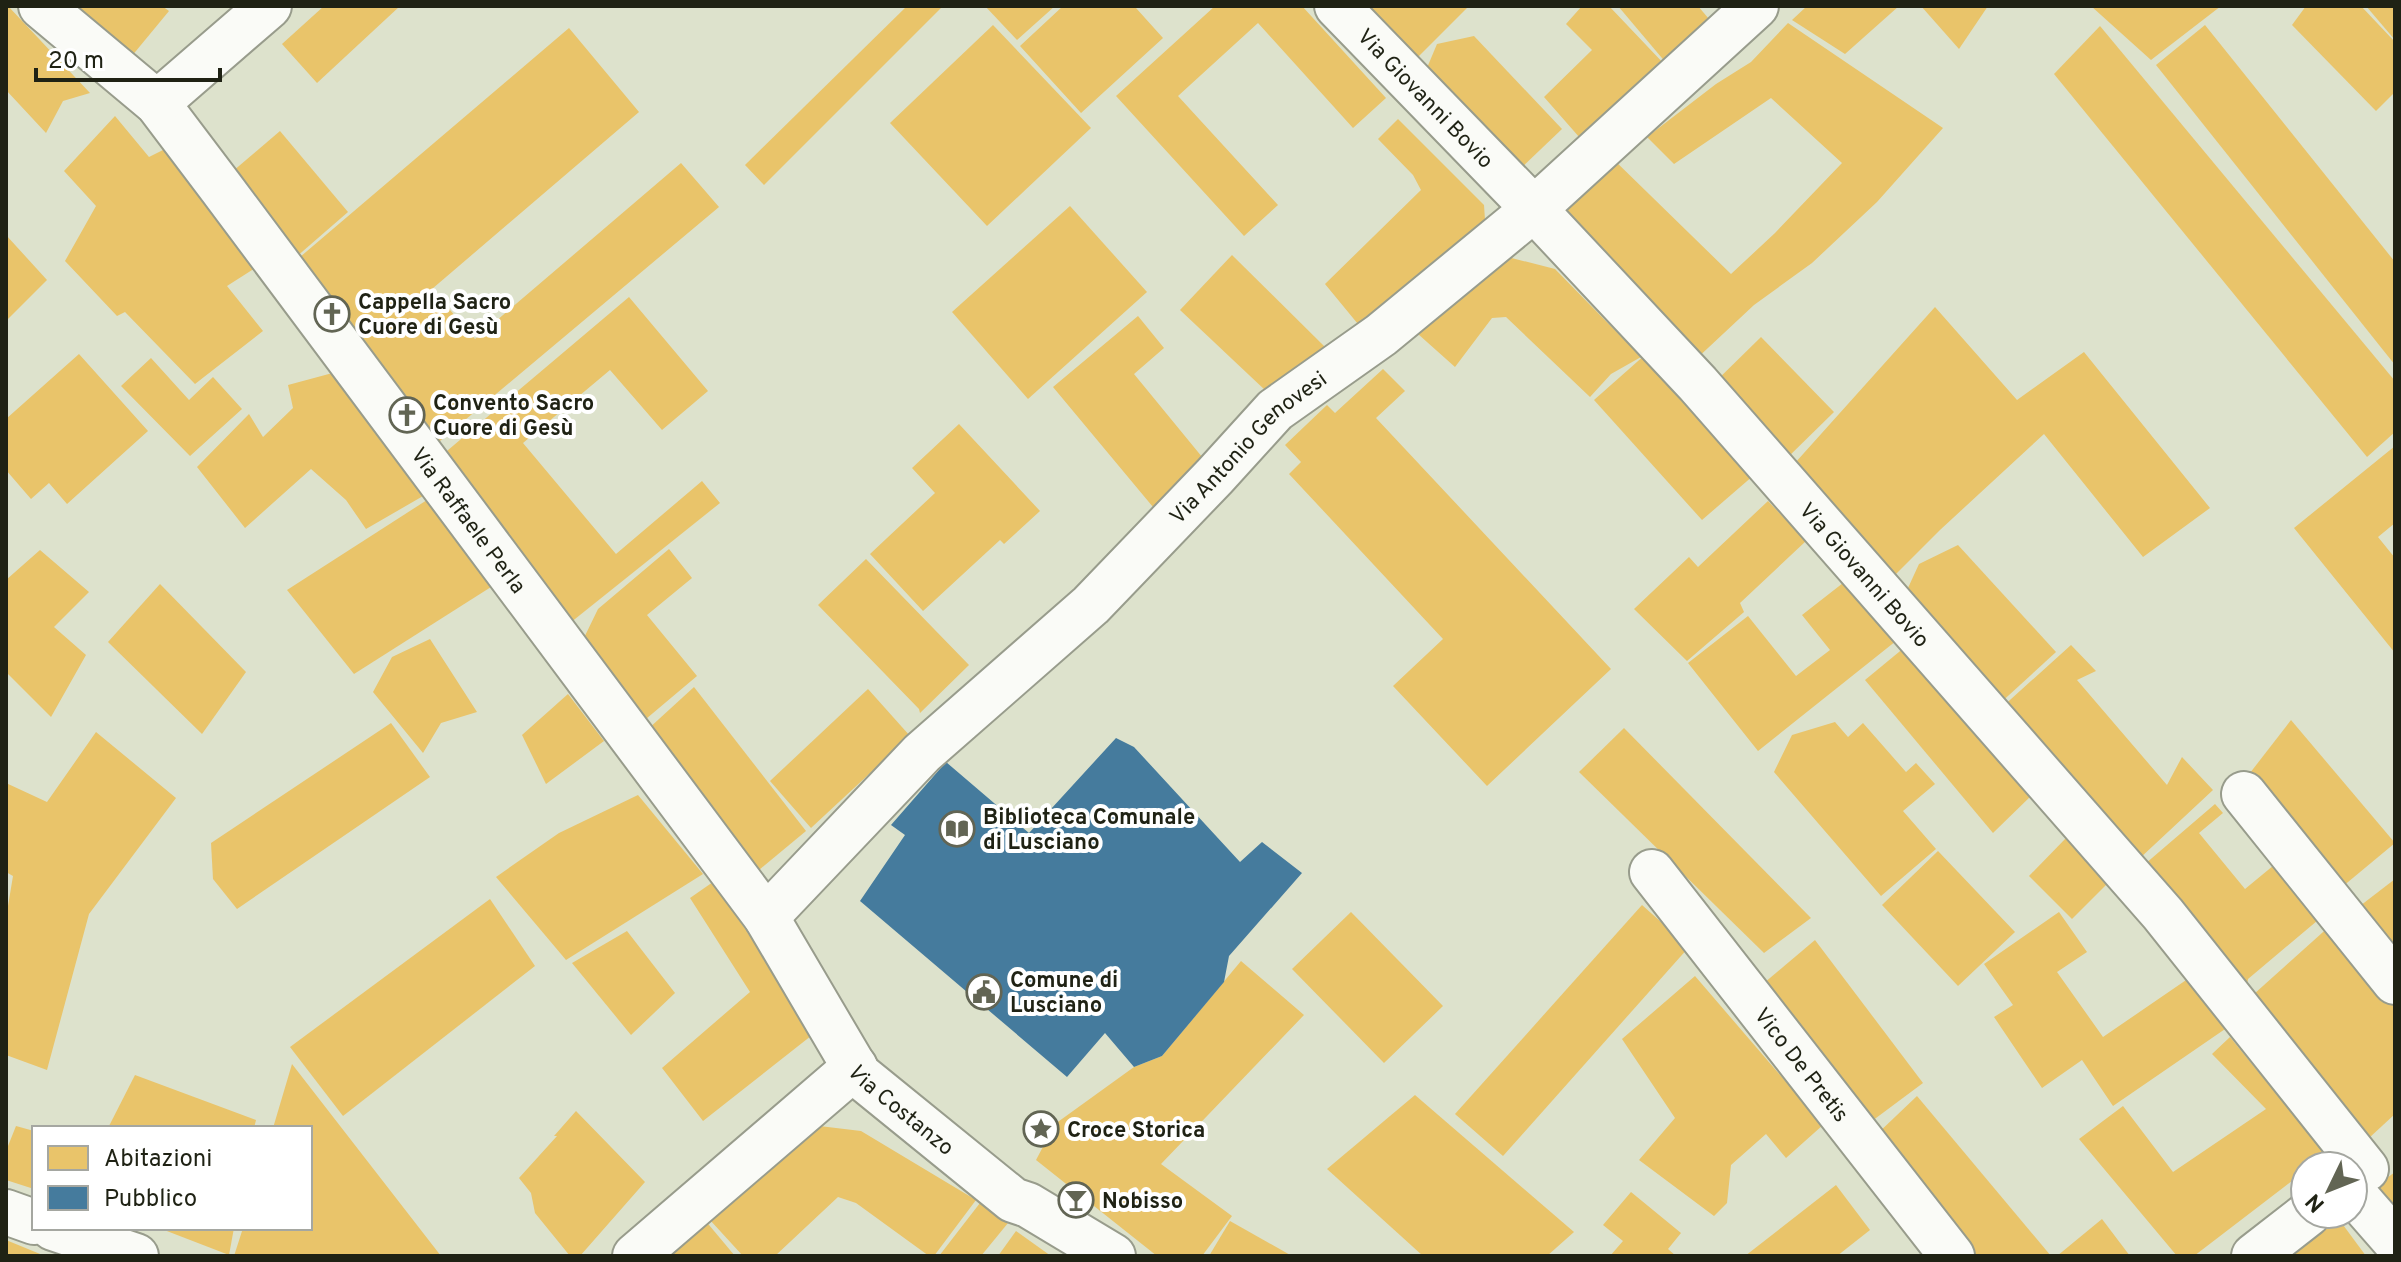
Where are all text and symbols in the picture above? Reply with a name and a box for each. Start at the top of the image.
street label: Via Giovanni Bovio [1351,24,1498,175]
scale bar [36,32,220,82]
text: 20 m [48,47,104,77]
place label: Cappella Sacro Cuore di Gesù [358,290,511,342]
church icon: Cappella Sacro Cuore di Gesù [313,295,351,333]
street label: Via Antonio Genovesi [1165,367,1333,531]
place label: Convento Sacro Cuore di Gesù [433,391,594,443]
church icon: Convento Sacro Cuore di Gesù [388,396,426,434]
street label: Via Raffaele Perla [404,443,531,600]
street label: Via Giovanni Bovio [1792,498,1934,654]
place label: Biblioteca Comunale di Lusciano [983,805,1195,857]
library icon: Biblioteca Comunale di Lusciano [938,810,976,848]
place label: Comune di Lusciano [1010,968,1118,1020]
public building icon: Comune di Lusciano [965,973,1003,1011]
street label: Vico De Pretis [1747,1003,1853,1128]
street label: Via Costanzo [840,1061,959,1163]
place icon: Croce Storica [1022,1110,1060,1148]
place label: Croce Storica [1067,1118,1205,1145]
legend [32,1126,312,1230]
text: Abitazioni [104,1145,212,1175]
north arrow [2289,1150,2369,1230]
bar icon: Nobisso [1057,1181,1095,1219]
text: Pubblico [104,1185,197,1215]
text: N [2301,1187,2331,1217]
place label: Nobisso [1102,1189,1183,1216]

